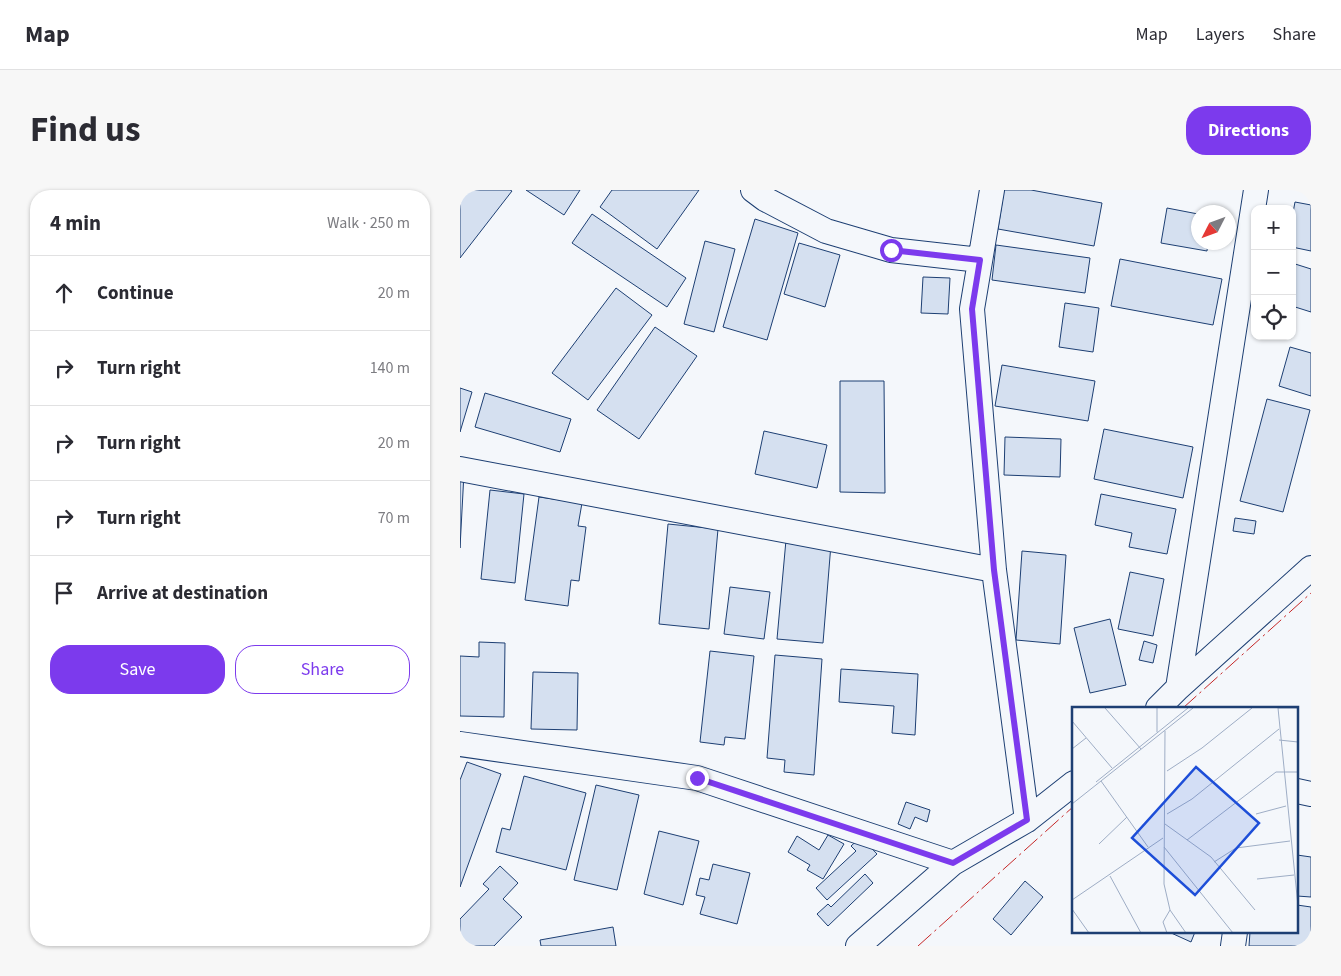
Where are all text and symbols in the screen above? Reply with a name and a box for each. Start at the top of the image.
text: Map [25,17,70,52]
text: Map [1136,22,1168,47]
text: Layers [1196,22,1245,47]
text: Share [1273,22,1316,47]
text: Find us [30,105,140,155]
button: Directions [1186,106,1311,155]
north arrow [1191,205,1236,250]
map controls [1251,205,1296,340]
button: + [1251,205,1296,250]
text: 4 min [50,208,101,238]
text: Walk · 250 m [327,212,410,234]
route start [880,239,903,262]
button: − [1251,250,1296,295]
icon: ahead [50,279,78,307]
text: Continue [97,280,174,307]
text: 20 m [378,282,410,304]
button: locate [1251,295,1296,340]
icon: right [50,354,78,382]
text: Turn right [97,355,181,382]
text: 140 m [370,357,410,379]
icon: right [50,429,78,457]
text: Turn right [97,430,181,457]
text: 20 m [378,432,410,454]
icon: right [50,504,78,532]
text: Turn right [97,505,181,532]
text: 70 m [378,507,410,529]
icon: arrive [50,579,78,607]
text: Arrive at destination [97,580,268,607]
button: Save [50,645,225,694]
button: Share [235,645,410,694]
inset map [1072,707,1298,934]
route end [686,767,709,790]

